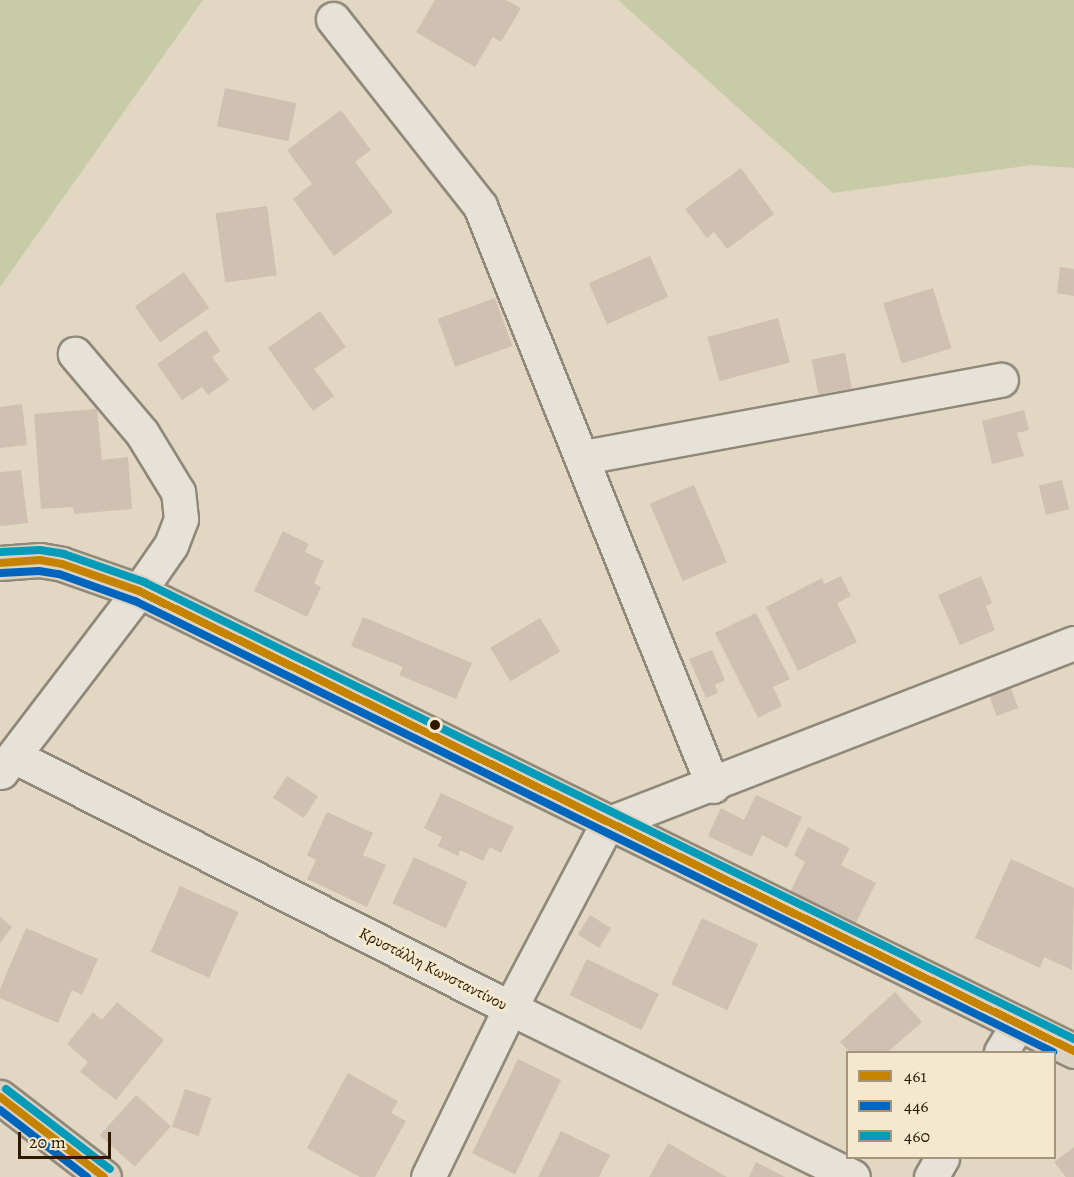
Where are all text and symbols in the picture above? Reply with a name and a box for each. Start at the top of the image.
unlabelled marker [429,719,441,731]
street label: Κρυστάλλη Κωνσταντίνου [356,923,510,1015]
legend [846,1051,1056,1159]
text: 461 [904,1064,927,1088]
text: 446 [904,1094,929,1118]
scale bar [21,1120,114,1158]
text: 460 [904,1124,930,1148]
text: 20 m [29,1130,66,1154]

